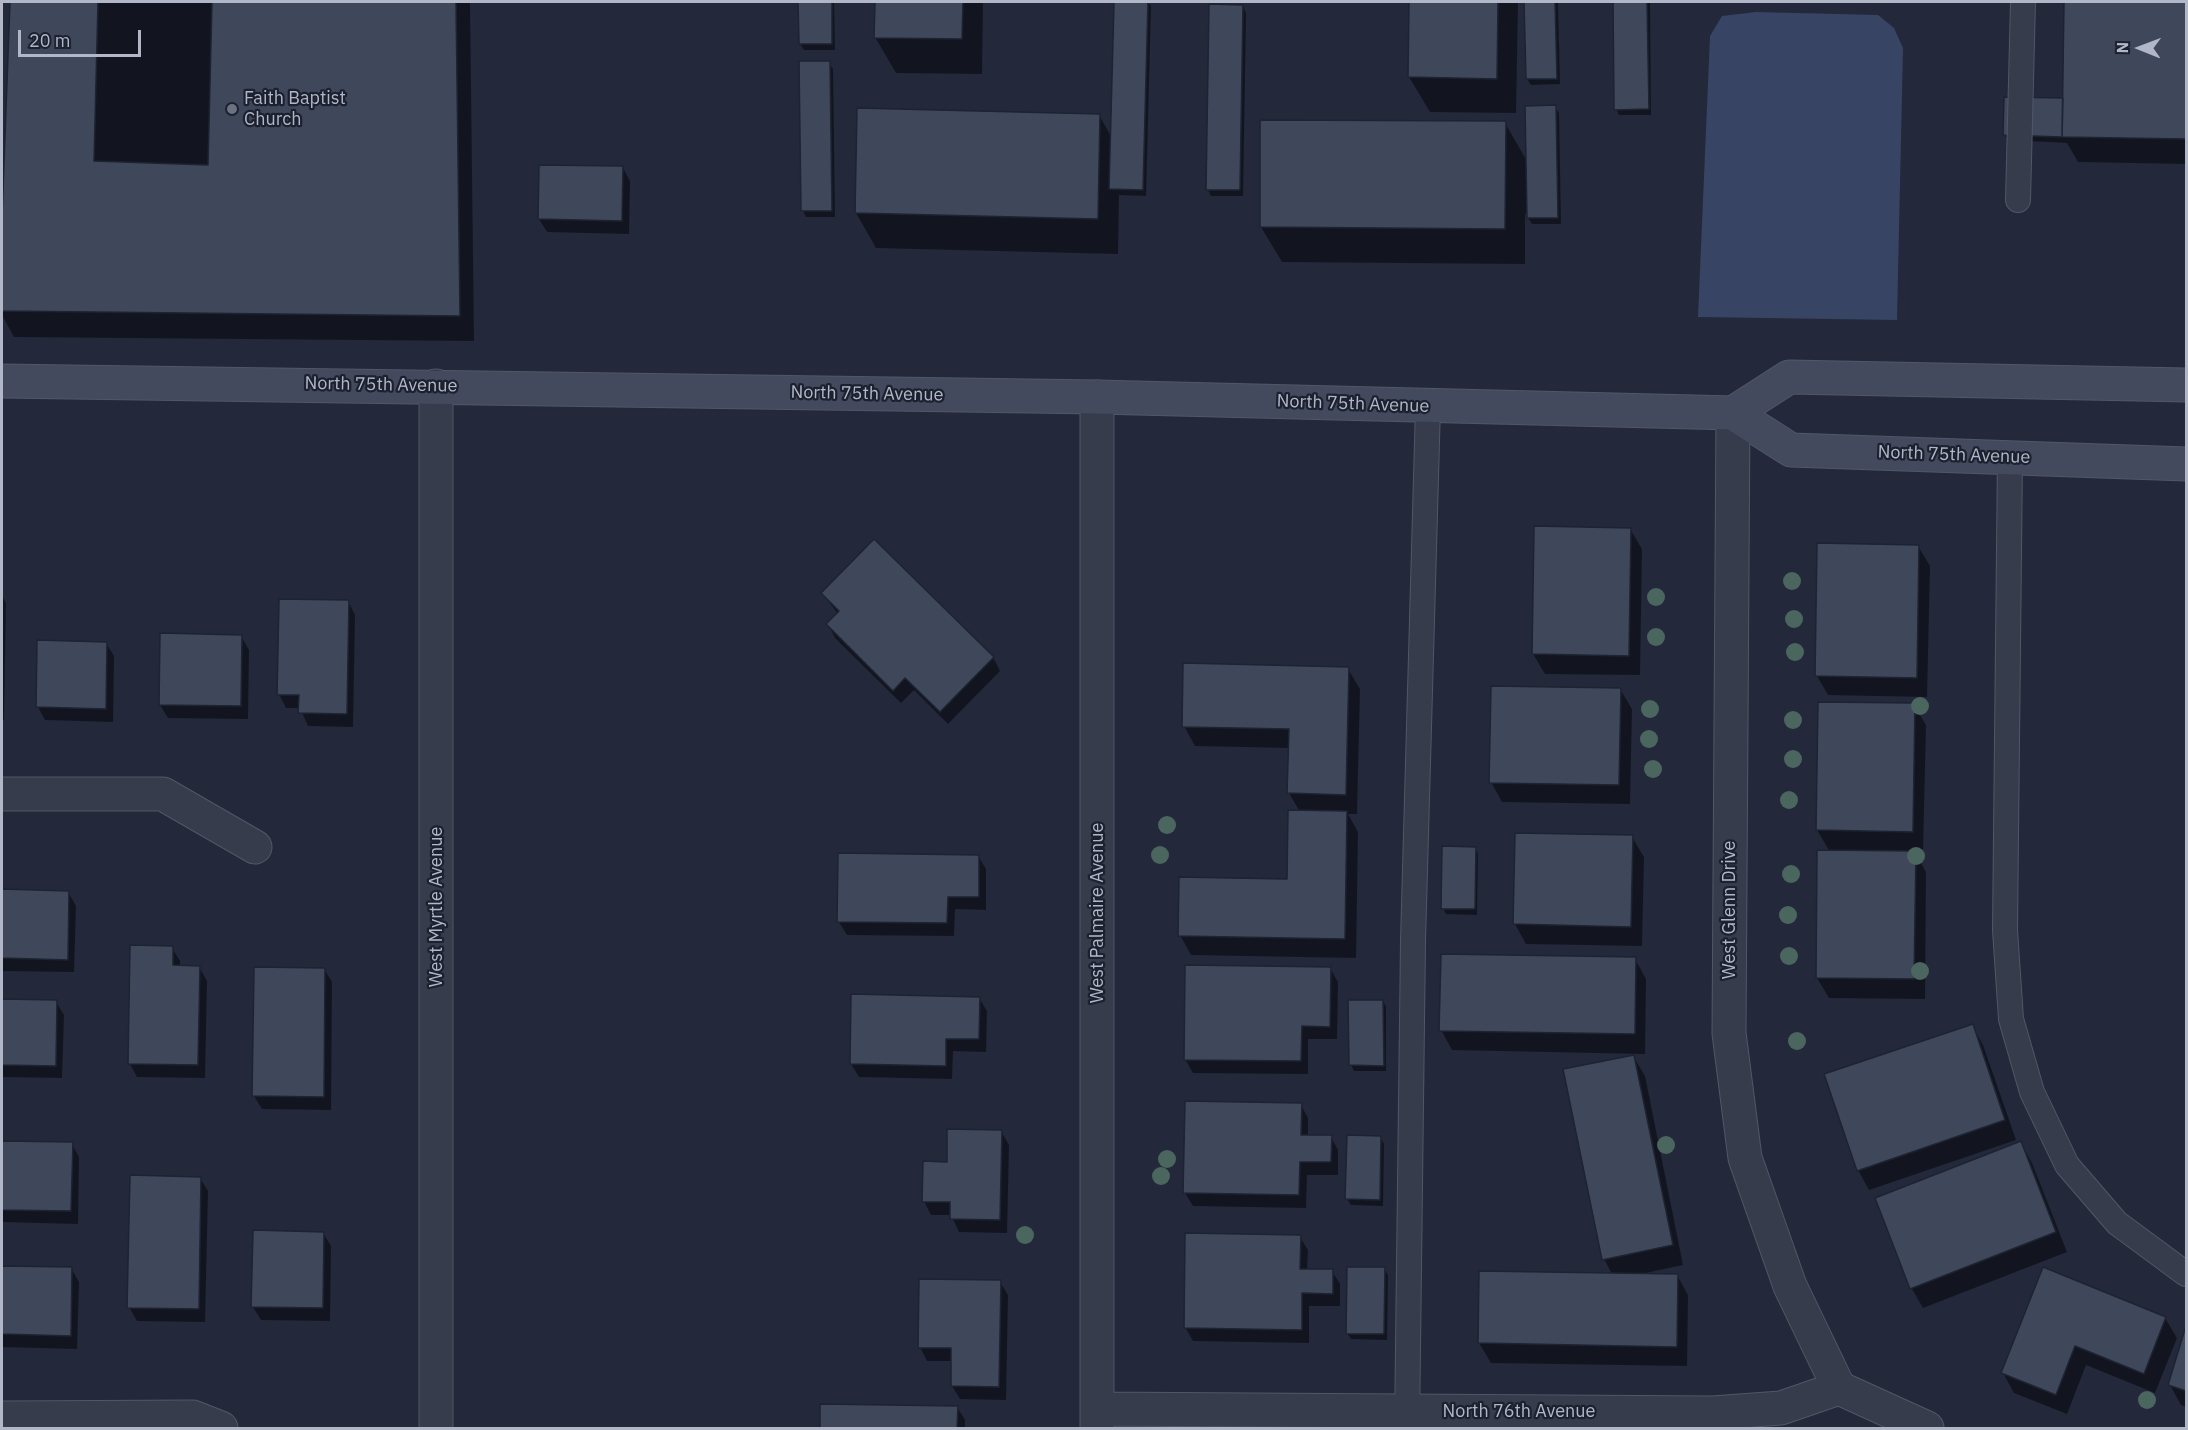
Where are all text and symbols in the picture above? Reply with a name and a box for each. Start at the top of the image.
scale bar [21,18,144,56]
north arrow [2110,18,2170,78]
text: 20 m [29,29,71,52]
text: N [2112,42,2132,54]
place label: Faith Baptist Church [244,88,346,130]
marker: Faith Baptist Church [225,102,239,116]
street label: North 75th Avenue [304,373,458,397]
street label: North 75th Avenue [790,382,944,406]
street label: North 75th Avenue [1276,391,1430,417]
street label: North 75th Avenue [1877,442,2031,468]
street label: West Palmaire Avenue [1087,823,1109,1003]
street label: West Myrtle Avenue [426,827,448,987]
street label: West Glenn Drive [1719,841,1741,979]
street label: North 76th Avenue [1443,1401,1595,1423]

